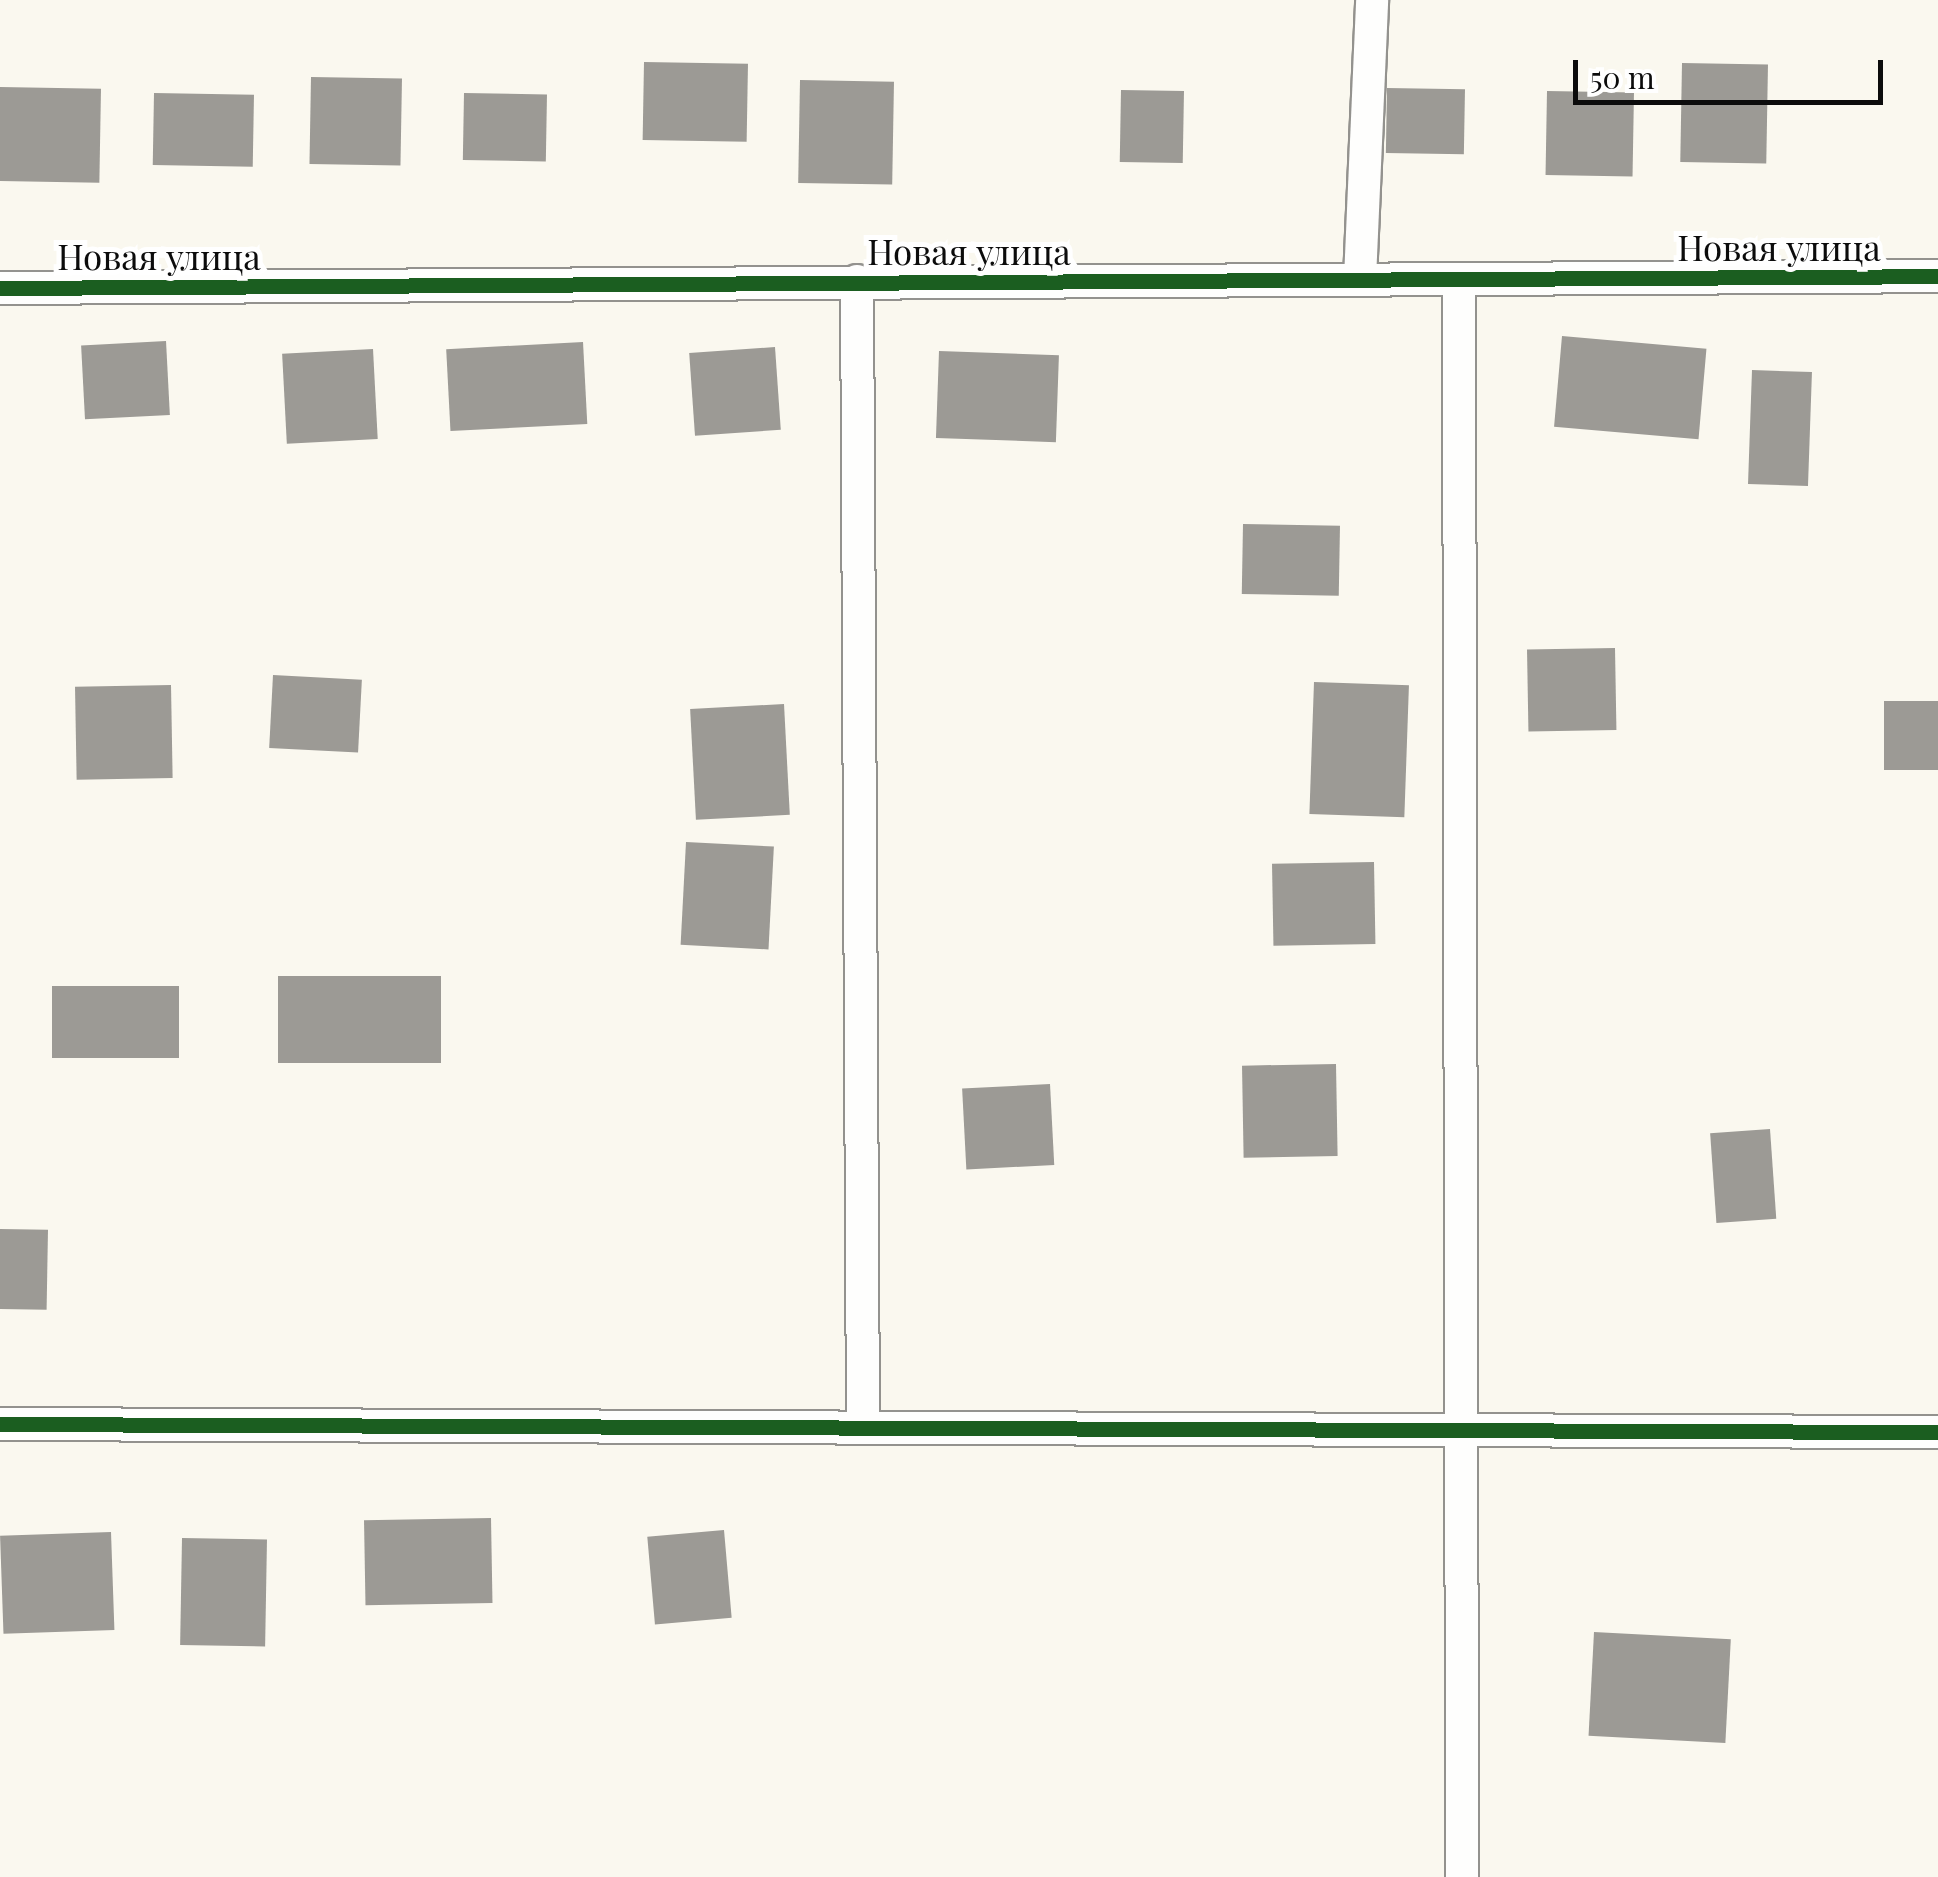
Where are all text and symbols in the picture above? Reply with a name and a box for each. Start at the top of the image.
scale bar [1578,40,1888,102]
text: 50 m [1590,57,1655,97]
street label: Новая улица [1677,226,1881,268]
street label: Новая улица [867,230,1071,272]
street label: Новая улица [57,235,261,277]

